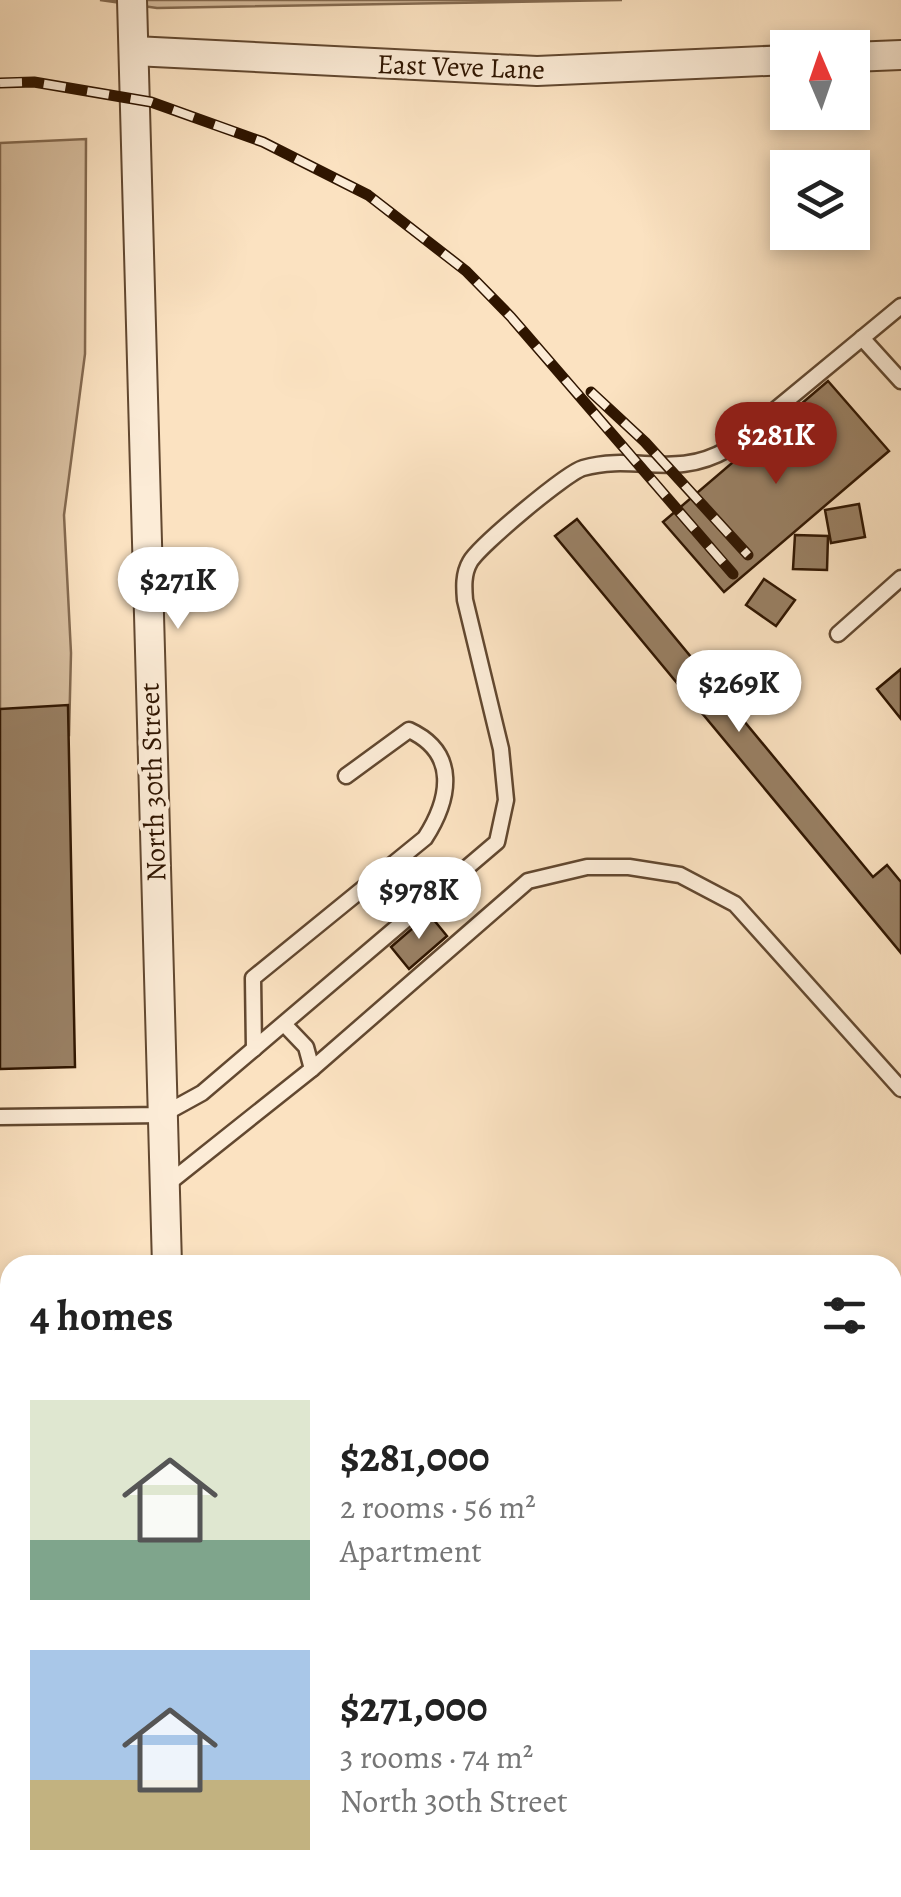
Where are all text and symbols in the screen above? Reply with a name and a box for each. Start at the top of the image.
north arrow [770,30,870,130]
map controls [770,30,870,250]
street label: East Veve Lane [376,45,546,89]
button: layers [770,150,870,250]
pin: $281K [706,402,846,487]
text: $281K [737,412,815,456]
pin: $271K [108,547,248,632]
text: $271K [140,557,216,601]
pin: $269K [669,650,809,735]
text: $269K [698,660,780,704]
street label: North 30th Street [131,682,175,882]
pin: $978K [349,857,489,942]
text: $978K [379,867,459,911]
text: 4 homes [30,1287,173,1344]
icon: filters [817,1288,872,1343]
text: $281,000 [340,1428,490,1485]
icon: home [110,1440,230,1560]
text: 2 rooms · 56 m² [340,1485,536,1529]
text: Apartment [340,1529,482,1573]
text: $271,000 [340,1678,488,1735]
icon: home [110,1690,230,1810]
text: 3 rooms · 74 m² [340,1735,533,1779]
text: North 30th Street [340,1779,568,1823]

